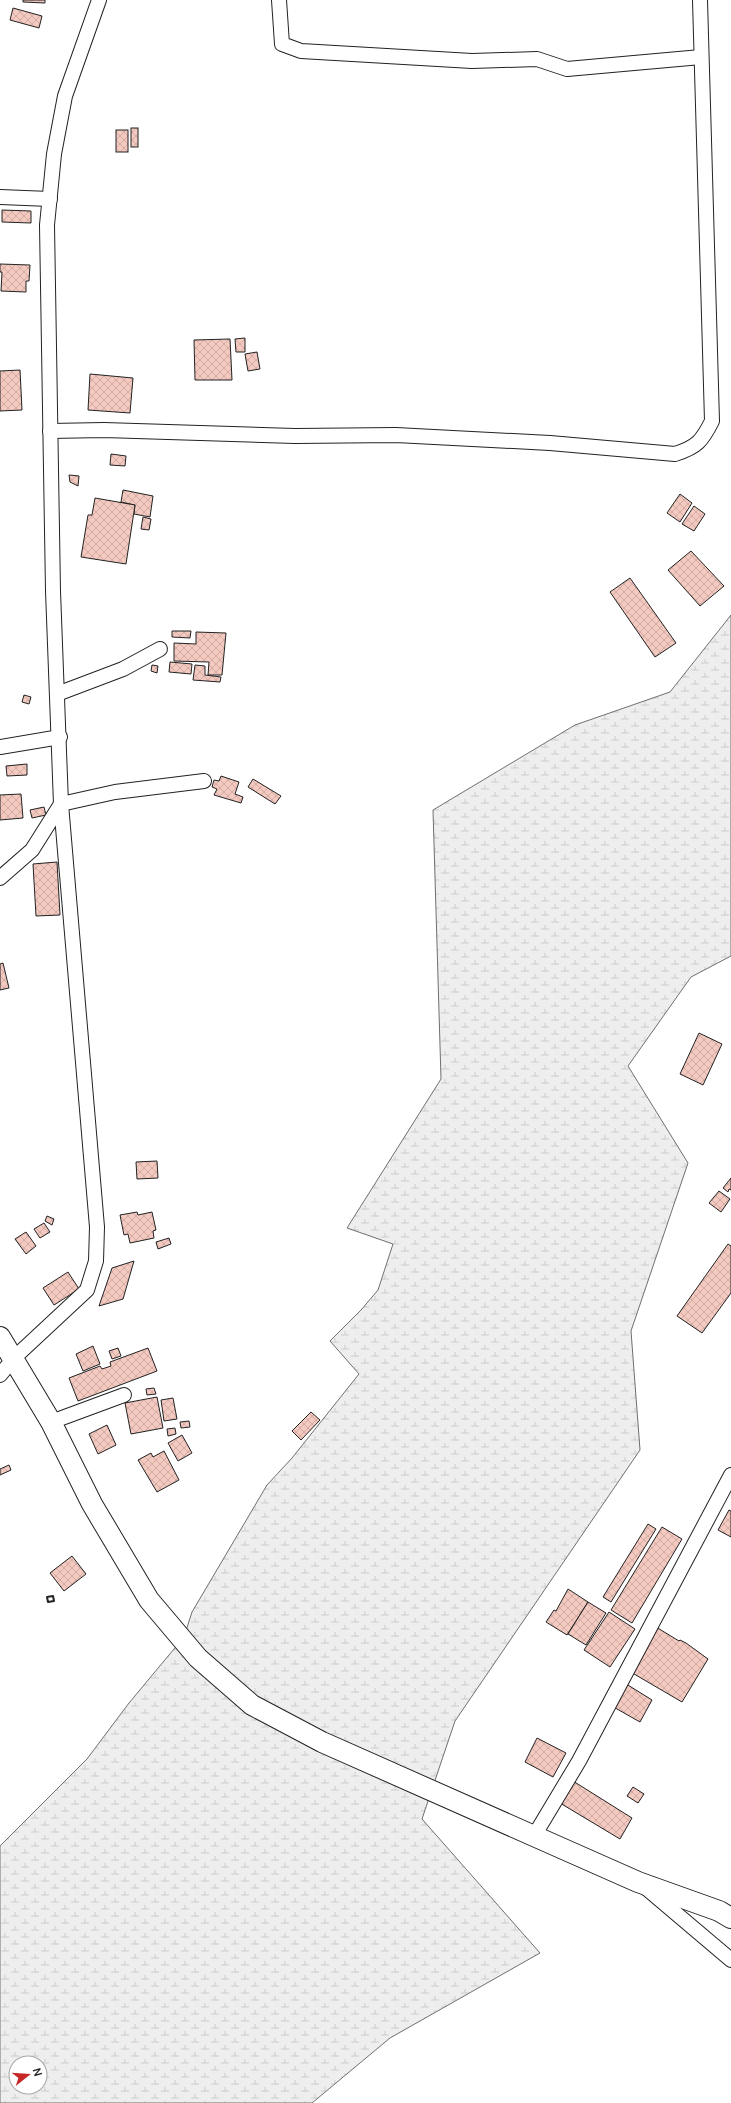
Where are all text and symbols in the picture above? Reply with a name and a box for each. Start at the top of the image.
north arrow [8,2055,48,2095]
text: N [30,2066,46,2078]

